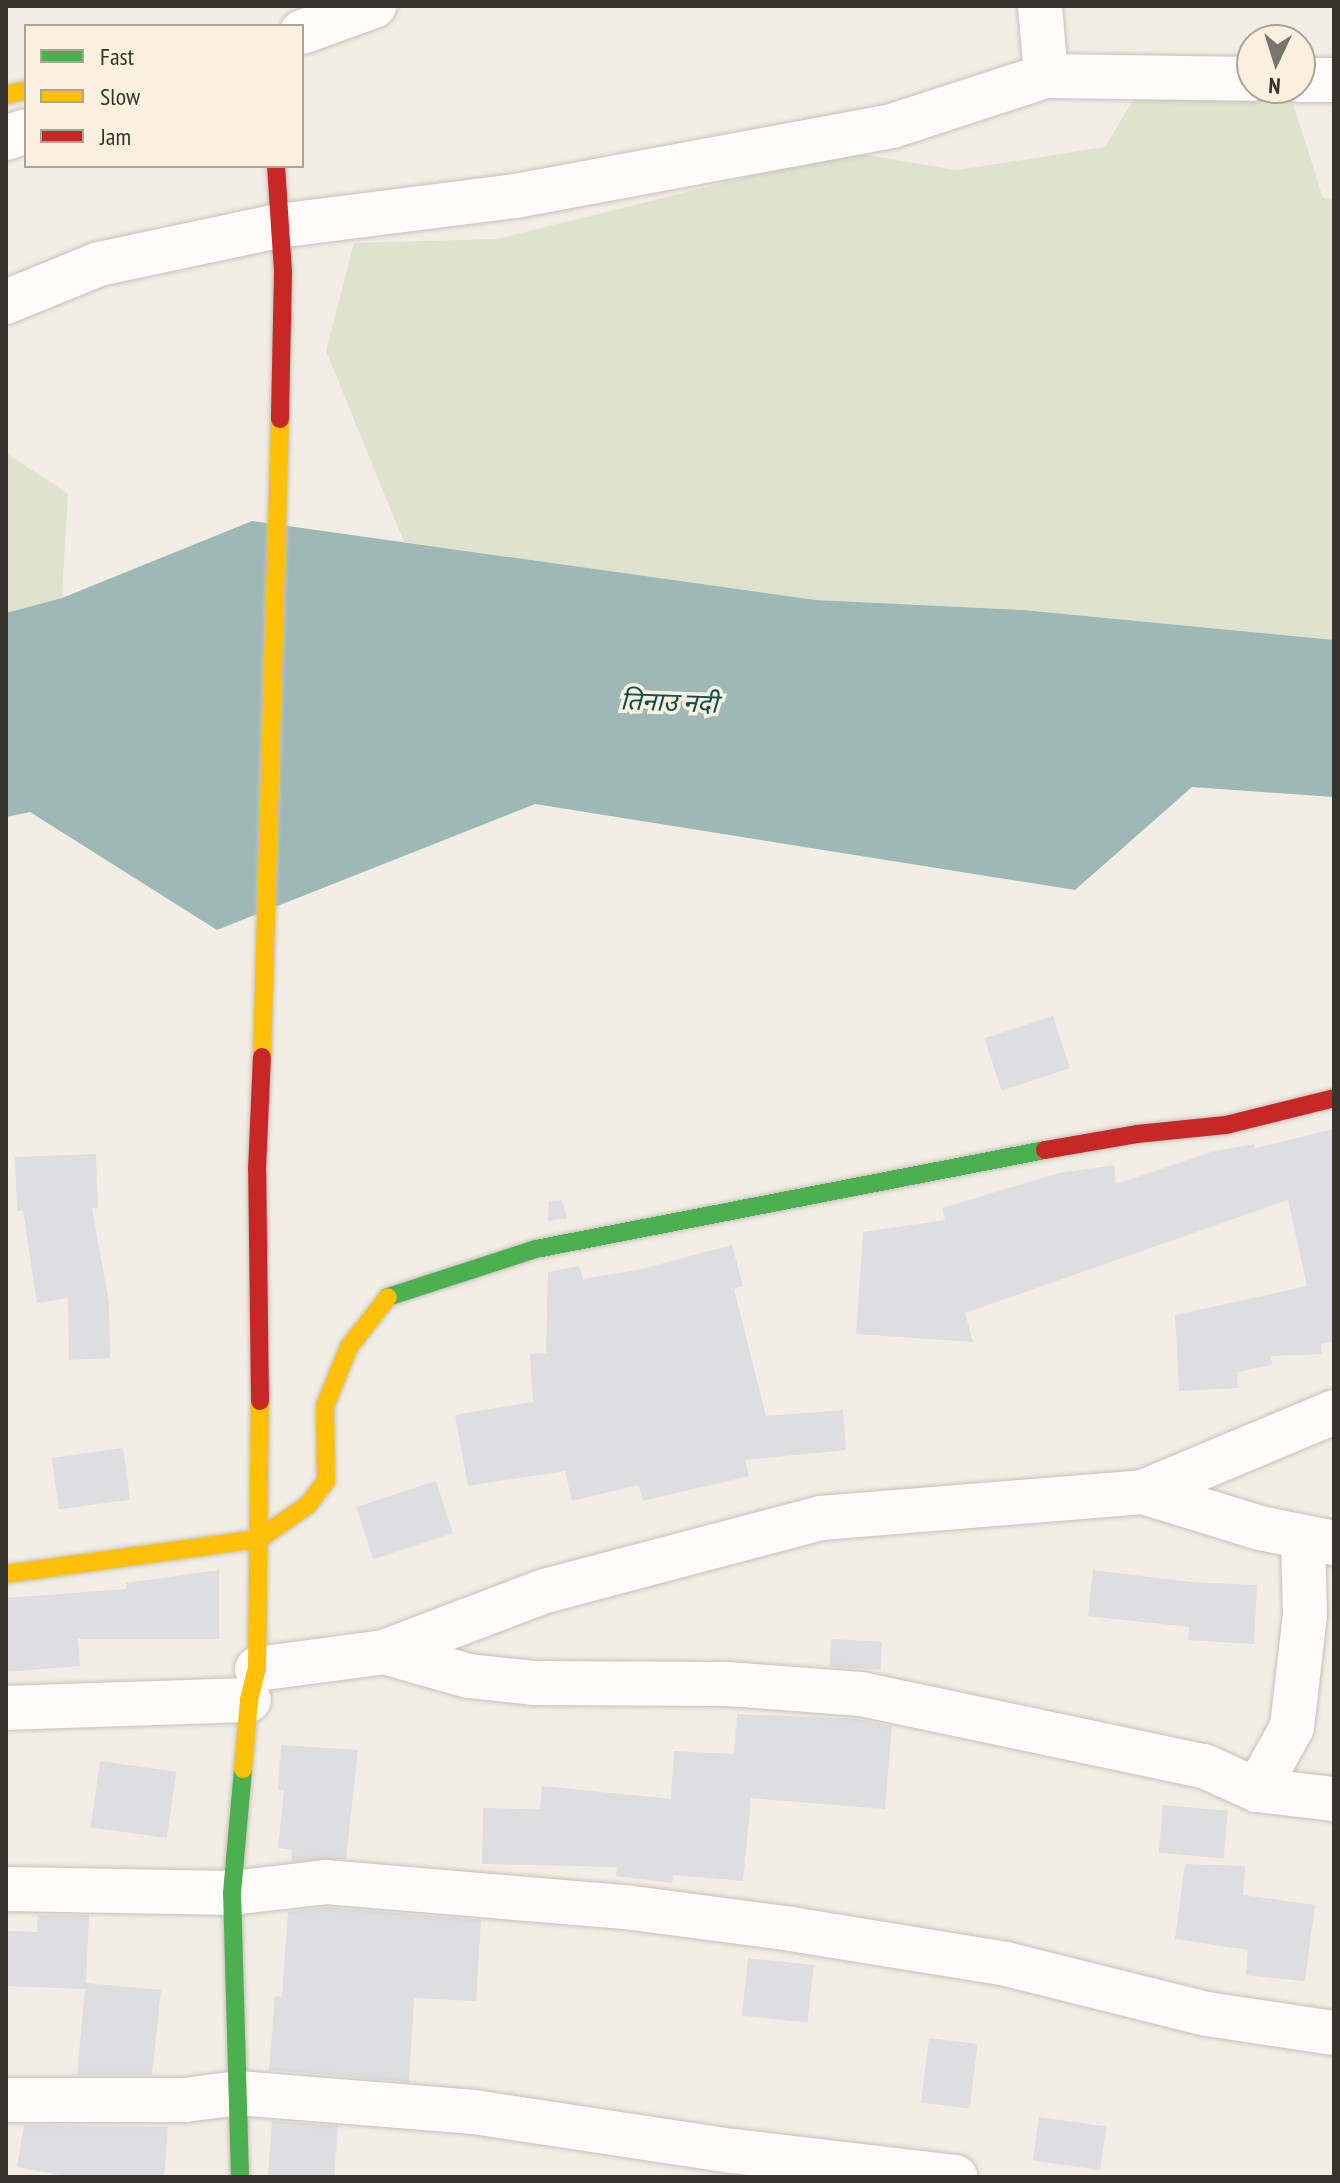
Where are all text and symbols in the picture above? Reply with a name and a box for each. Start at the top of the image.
legend [24,24,304,168]
north arrow [1236,24,1316,104]
text: Fast [100,41,134,72]
text: N [1268,72,1281,100]
text: Slow [100,81,140,112]
text: Jam [100,121,131,152]
water label: तिनाउ नदी [620,685,718,719]

